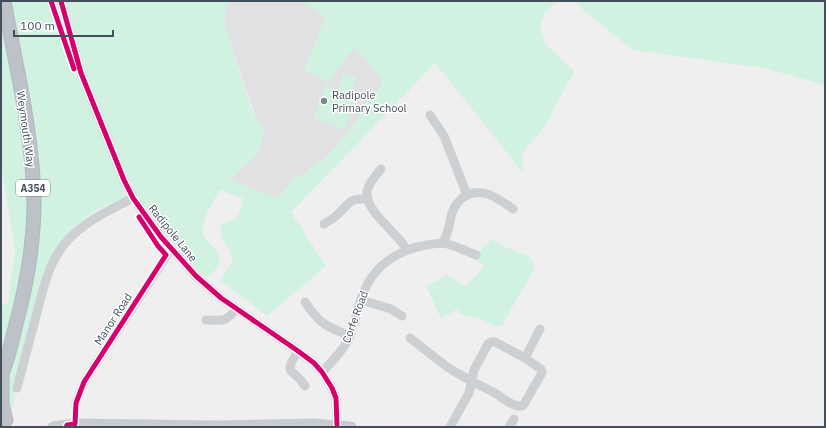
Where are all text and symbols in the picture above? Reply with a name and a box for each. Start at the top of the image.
scale bar [14,12,113,38]
text: 100 m [20,18,55,33]
place label: Radipole Primary School [332,88,407,115]
street label: Weymouth Way [14,90,38,169]
marker: Radipole Primary School [319,96,329,106]
road number: A354 [16,180,50,196]
street label: Radipole Lane [146,201,200,265]
street label: Corfe Road [339,289,371,345]
street label: Manor Road [91,290,135,348]

